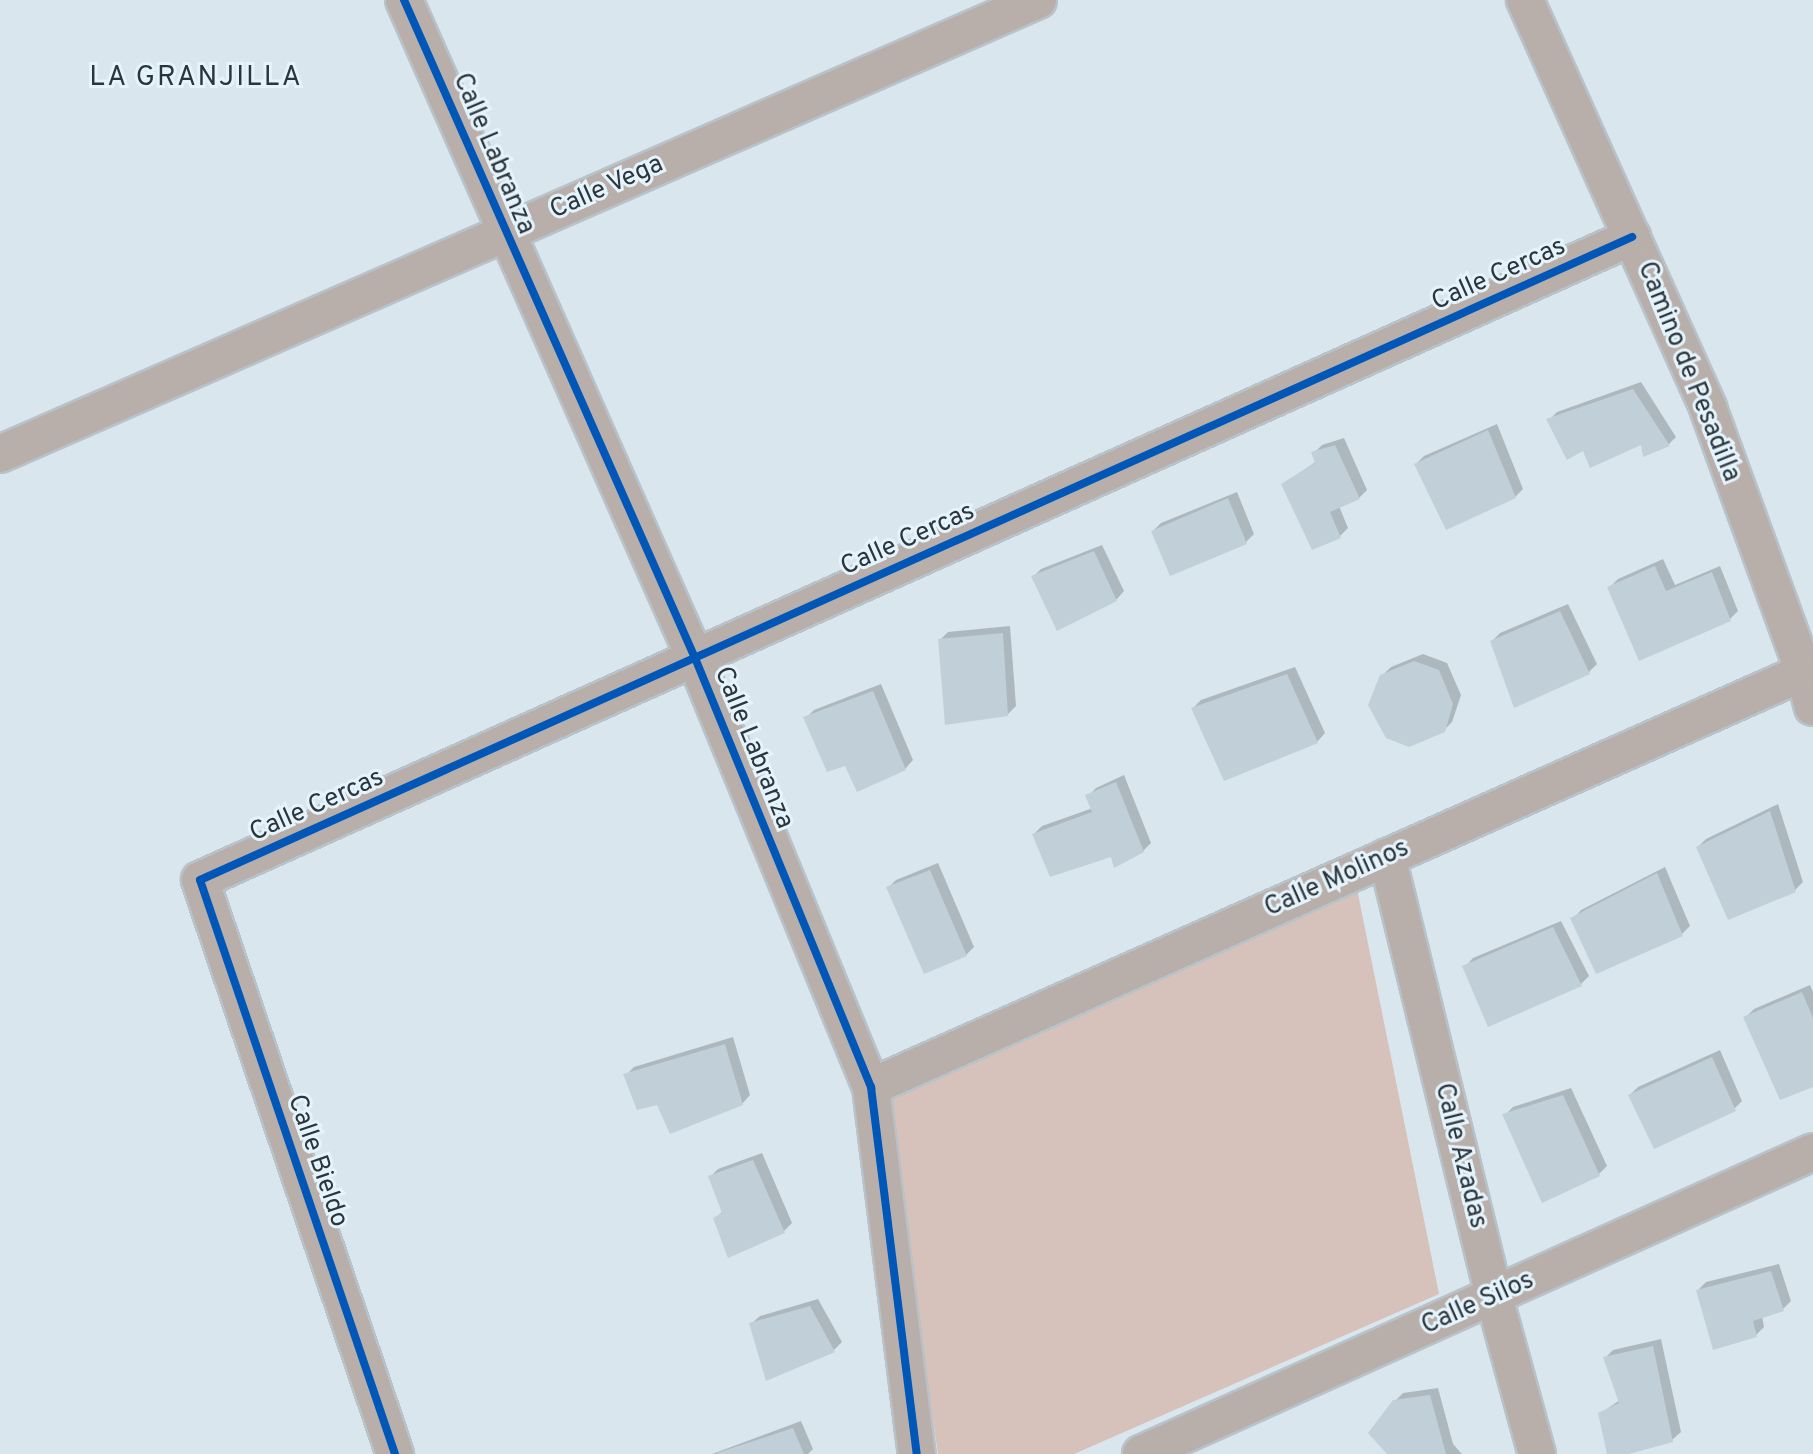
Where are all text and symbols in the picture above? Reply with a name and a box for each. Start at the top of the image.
district label: LA GRANJILLA [89,61,303,95]
street label: Calle Labranza [445,69,541,239]
street label: Calle Vega [545,149,669,227]
street label: Calle Cercas [1427,232,1571,318]
street label: Camino de Pesadilla [1630,257,1746,487]
street label: Calle Cercas [836,497,980,583]
street label: Calle Labranza [706,662,800,834]
street label: Calle Cercas [245,763,389,849]
street label: Calle Molinos [1260,833,1414,925]
street label: Calle Azadas [1427,1080,1493,1232]
street label: Calle Bieldo [280,1091,354,1231]
street label: Calle Silos [1417,1265,1539,1343]

